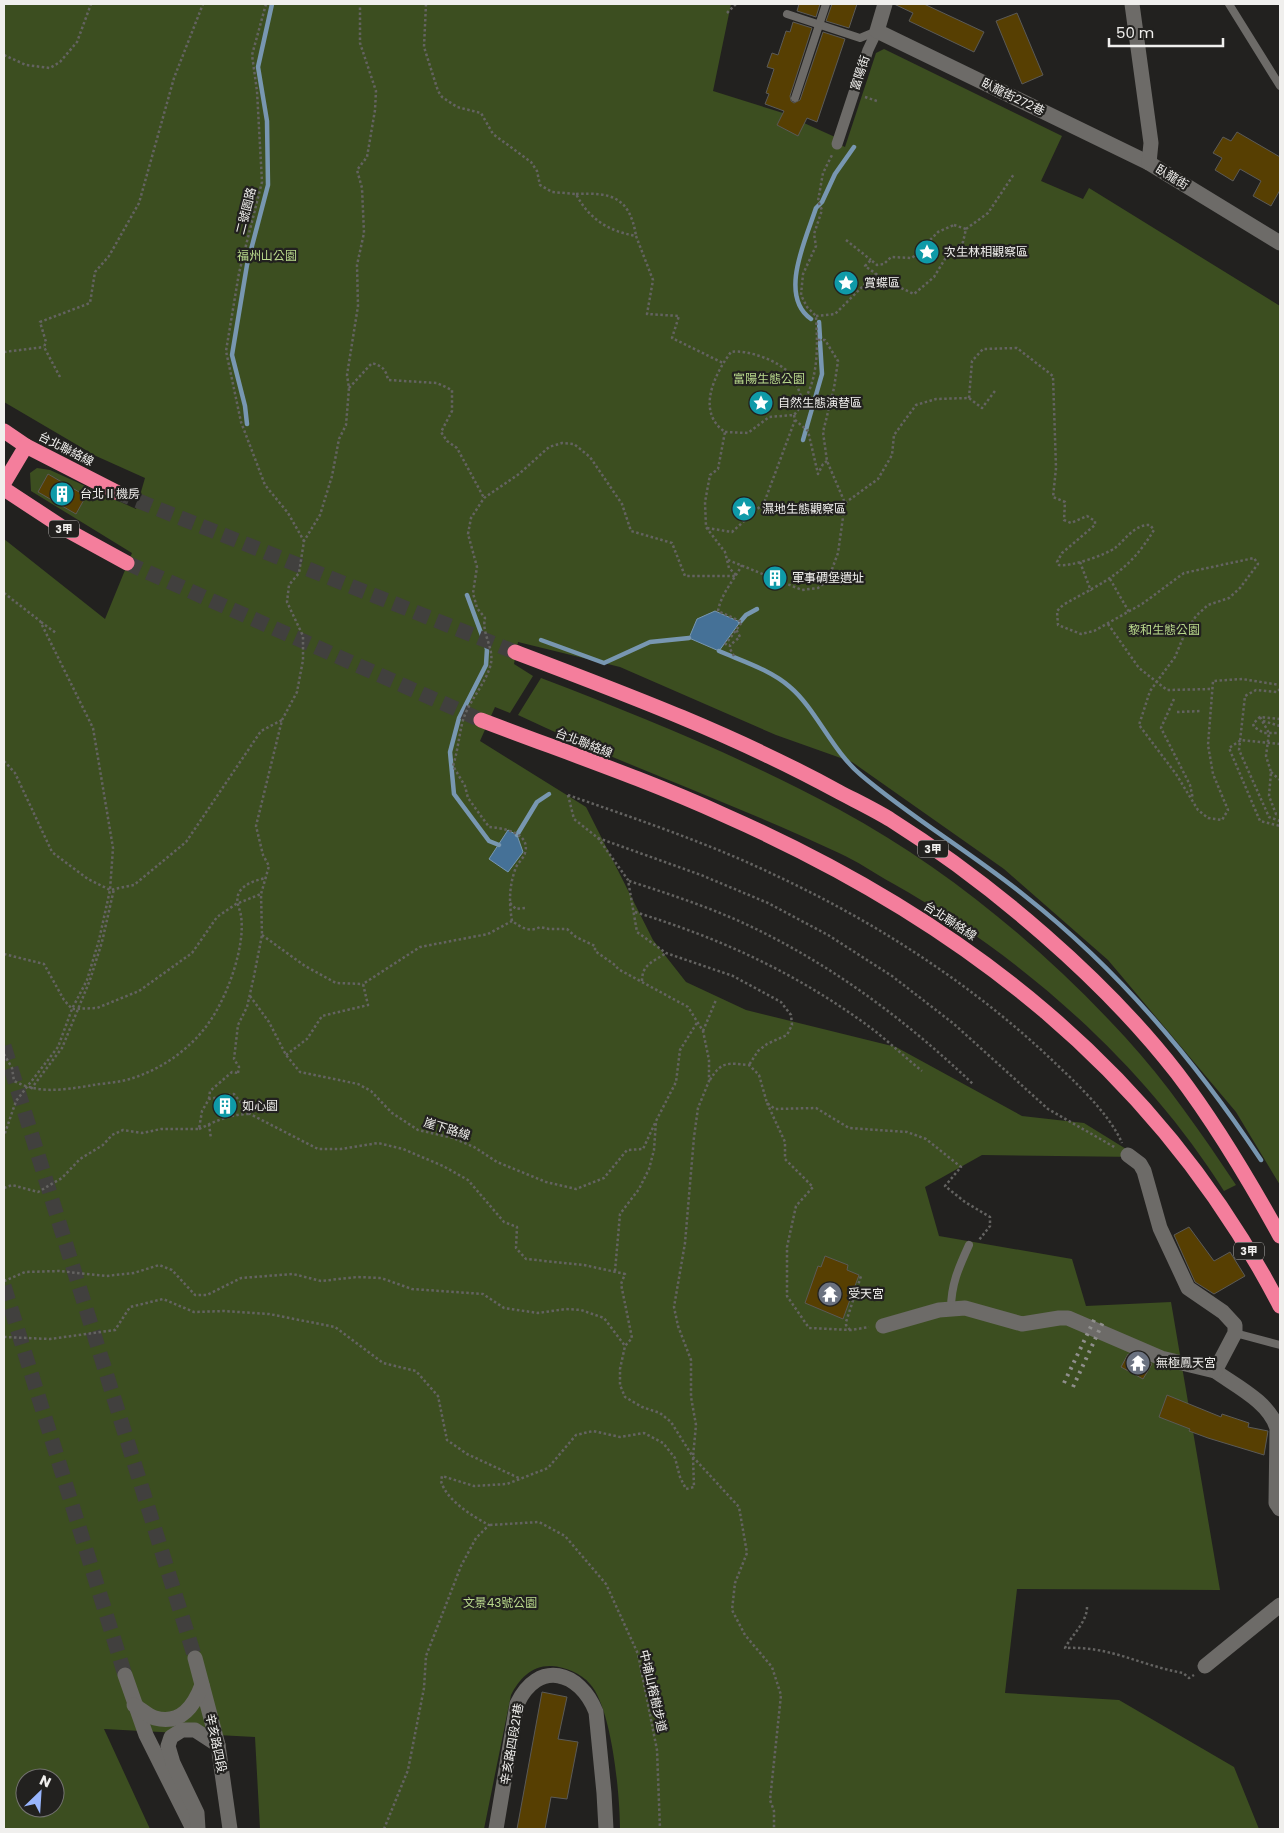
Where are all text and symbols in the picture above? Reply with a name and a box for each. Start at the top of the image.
scale bar [1109,15,1223,47]
text: 50 m [1116,22,1154,43]
street label: 富陽街 [846,53,873,93]
street label: 臥龍街272巷 [979,74,1048,119]
street label: 臥龍街 [1152,160,1192,193]
street label: 二號園路 [231,186,260,236]
place icon: 次生林相觀察區 [914,239,940,265]
place label: 次生林相觀察區 [944,243,1028,260]
park label: 福州山公園 [237,247,297,264]
place icon: 賞蝶區 [833,270,859,296]
place label: 賞蝶區 [864,274,900,291]
park label: 富陽生態公園 [733,370,805,387]
place icon: 自然生態演替區 [748,390,774,416]
place label: 自然生態演替區 [778,394,862,411]
street label: 台北聯絡線 [36,427,97,470]
building icon: 台北Ⅱ機房 [49,481,75,507]
place label: 台北Ⅱ機房 [80,485,140,502]
place icon: 濕地生態觀察區 [731,496,757,522]
place label: 濕地生態觀察區 [762,500,846,517]
road number: 3甲 [49,520,79,538]
building icon: 軍事碉堡遺址 [762,565,788,591]
place label: 軍事碉堡遺址 [792,569,864,586]
park label: 黎和生態公園 [1128,621,1200,638]
street label: 台北聯絡線 [553,724,615,761]
road number: 3甲 [918,841,948,858]
street label: 台北聯絡線 [920,897,980,944]
building icon: 如心園 [212,1093,238,1119]
place label: 如心園 [242,1097,278,1114]
street label: 崖下路線 [422,1113,473,1144]
road number: 3甲 [1234,1242,1264,1260]
temple icon: 受天宮 [817,1281,843,1307]
place label: 受天宮 [848,1285,884,1302]
temple icon: 無極鳳天宮 [1125,1350,1151,1376]
place label: 無極鳳天宮 [1156,1354,1216,1371]
park label: 文景43號公園 [463,1594,537,1611]
street label: 中埔山榕樹步道 [636,1648,671,1734]
street label: 辛亥路四段21巷 [496,1702,527,1786]
street label: 辛亥路四段 [202,1712,231,1774]
north arrow [15,1768,65,1818]
text: N [36,1770,54,1793]

